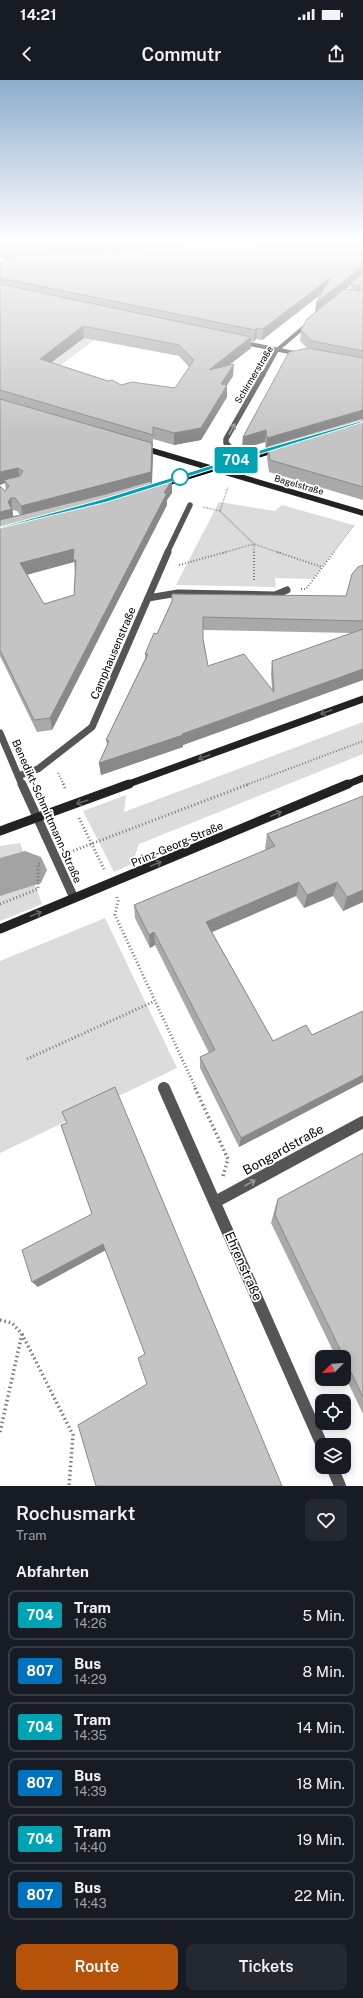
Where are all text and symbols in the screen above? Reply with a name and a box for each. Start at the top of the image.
text: 14:21 [20,6,57,23]
icon: back [16,43,38,65]
icon: share [325,43,347,65]
text: Commutr [142,44,221,65]
street label: Schirmerstraße [232,344,275,405]
one-way arrow [228,423,236,435]
line badge: 704 [213,447,259,473]
text: 704 [223,452,249,468]
unlabelled marker [171,468,189,486]
street label: Bagelstraße [273,472,325,497]
street label: Camphausenstraße [88,605,138,701]
one-way arrow [321,709,333,717]
street label: Benedikt-Schmittmann-Straße [10,737,84,885]
one-way arrow [199,754,211,762]
one-way arrow [76,799,89,806]
one-way arrow [270,810,282,818]
street label: Prinz-Georg-Straße [129,819,225,869]
one-way arrow [150,860,162,868]
one-way arrow [30,910,42,917]
street label: Bongardstraße [240,1121,326,1178]
one-way arrow [244,1179,256,1186]
street label: Ehrenstraße [222,1229,265,1303]
north arrow [315,1350,351,1386]
map controls [315,1350,351,1474]
button: locate [315,1394,351,1430]
button: layers [315,1438,351,1474]
button: heart [305,1499,347,1541]
text: Rochusmarkt [16,1502,135,1524]
text: Tram [16,1528,47,1543]
text: Abfahrten [16,1563,89,1580]
text: Tram [74,1599,111,1616]
text: 704 [27,1607,53,1623]
text: 5 Min. [303,1607,345,1624]
text: 14:26 [74,1616,107,1631]
text: Bus [74,1655,101,1672]
text: 807 [27,1663,53,1679]
text: 8 Min. [303,1663,345,1680]
text: 14:29 [74,1672,107,1687]
text: Tram [74,1711,111,1728]
text: 704 [27,1719,53,1735]
text: 14 Min. [297,1719,345,1736]
text: 14:35 [74,1728,107,1743]
text: Bus [74,1767,101,1784]
text: 807 [27,1775,53,1791]
text: 18 Min. [296,1775,345,1792]
text: 14:39 [74,1784,107,1799]
text: Tram [74,1823,111,1840]
text: 704 [27,1831,53,1847]
text: 19 Min. [297,1831,345,1848]
text: 14:40 [74,1840,106,1855]
text: Bus [74,1879,101,1896]
text: 807 [27,1887,53,1903]
text: 22 Min. [294,1887,345,1904]
text: 14:43 [74,1896,107,1911]
button: Route [16,1944,178,1990]
button: Tickets [186,1944,347,1990]

